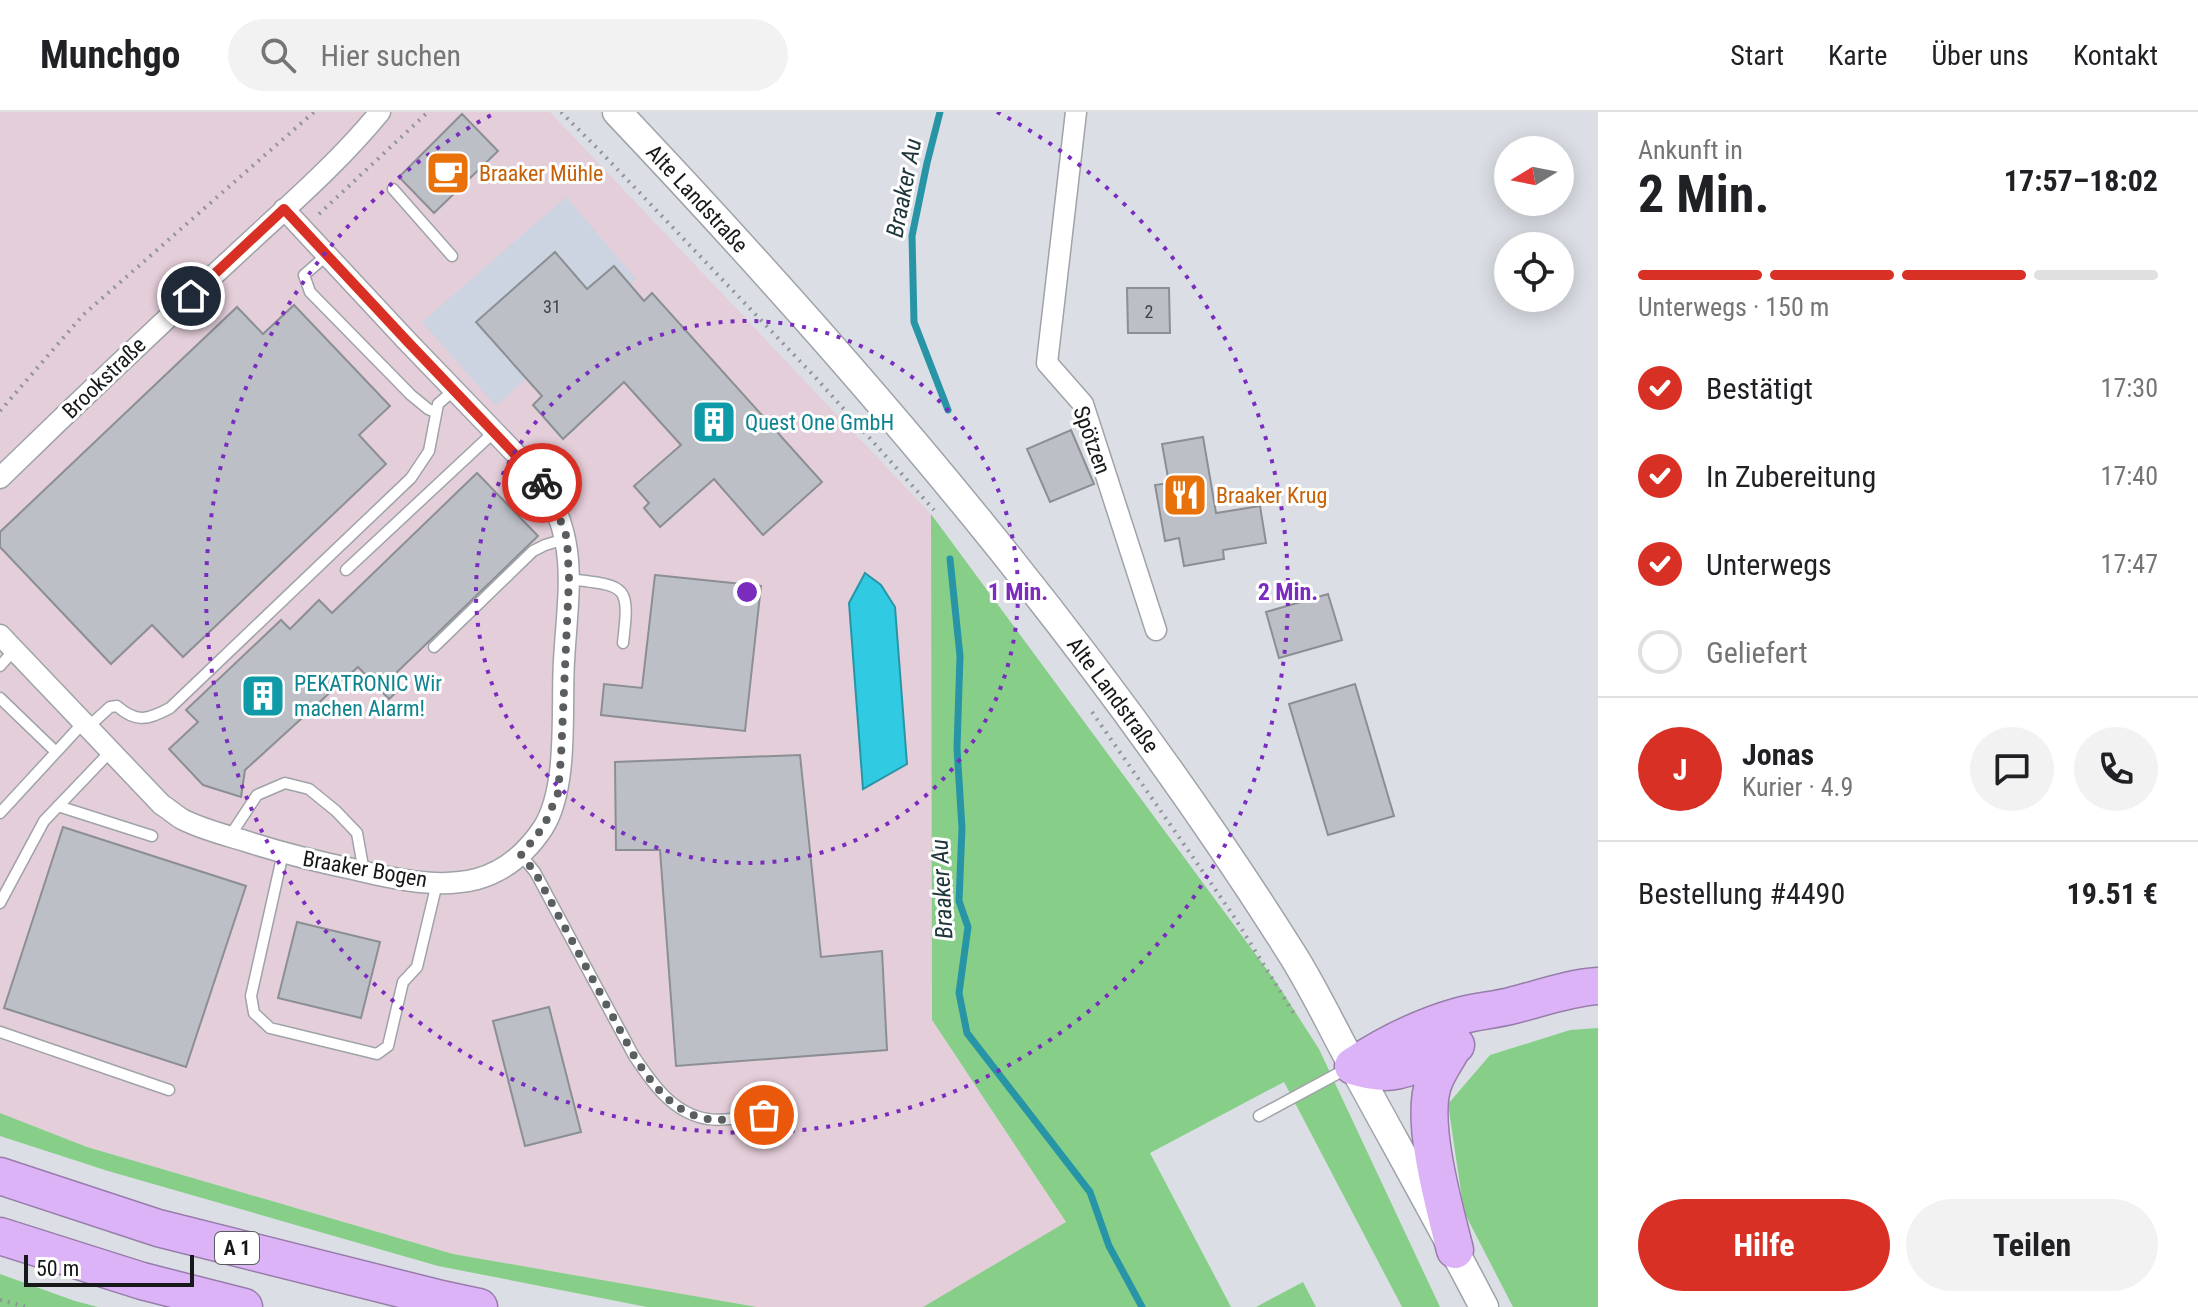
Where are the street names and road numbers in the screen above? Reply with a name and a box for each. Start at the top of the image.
street label: Alte Landstraße [642,139,753,257]
street label: Brookstraße [57,332,151,424]
street label: Spötzen [1068,403,1116,477]
street label: Alte Landstraße [1062,632,1164,757]
street label: Braaker Bogen [301,846,429,892]
road number: A 1 [215,1232,259,1264]

